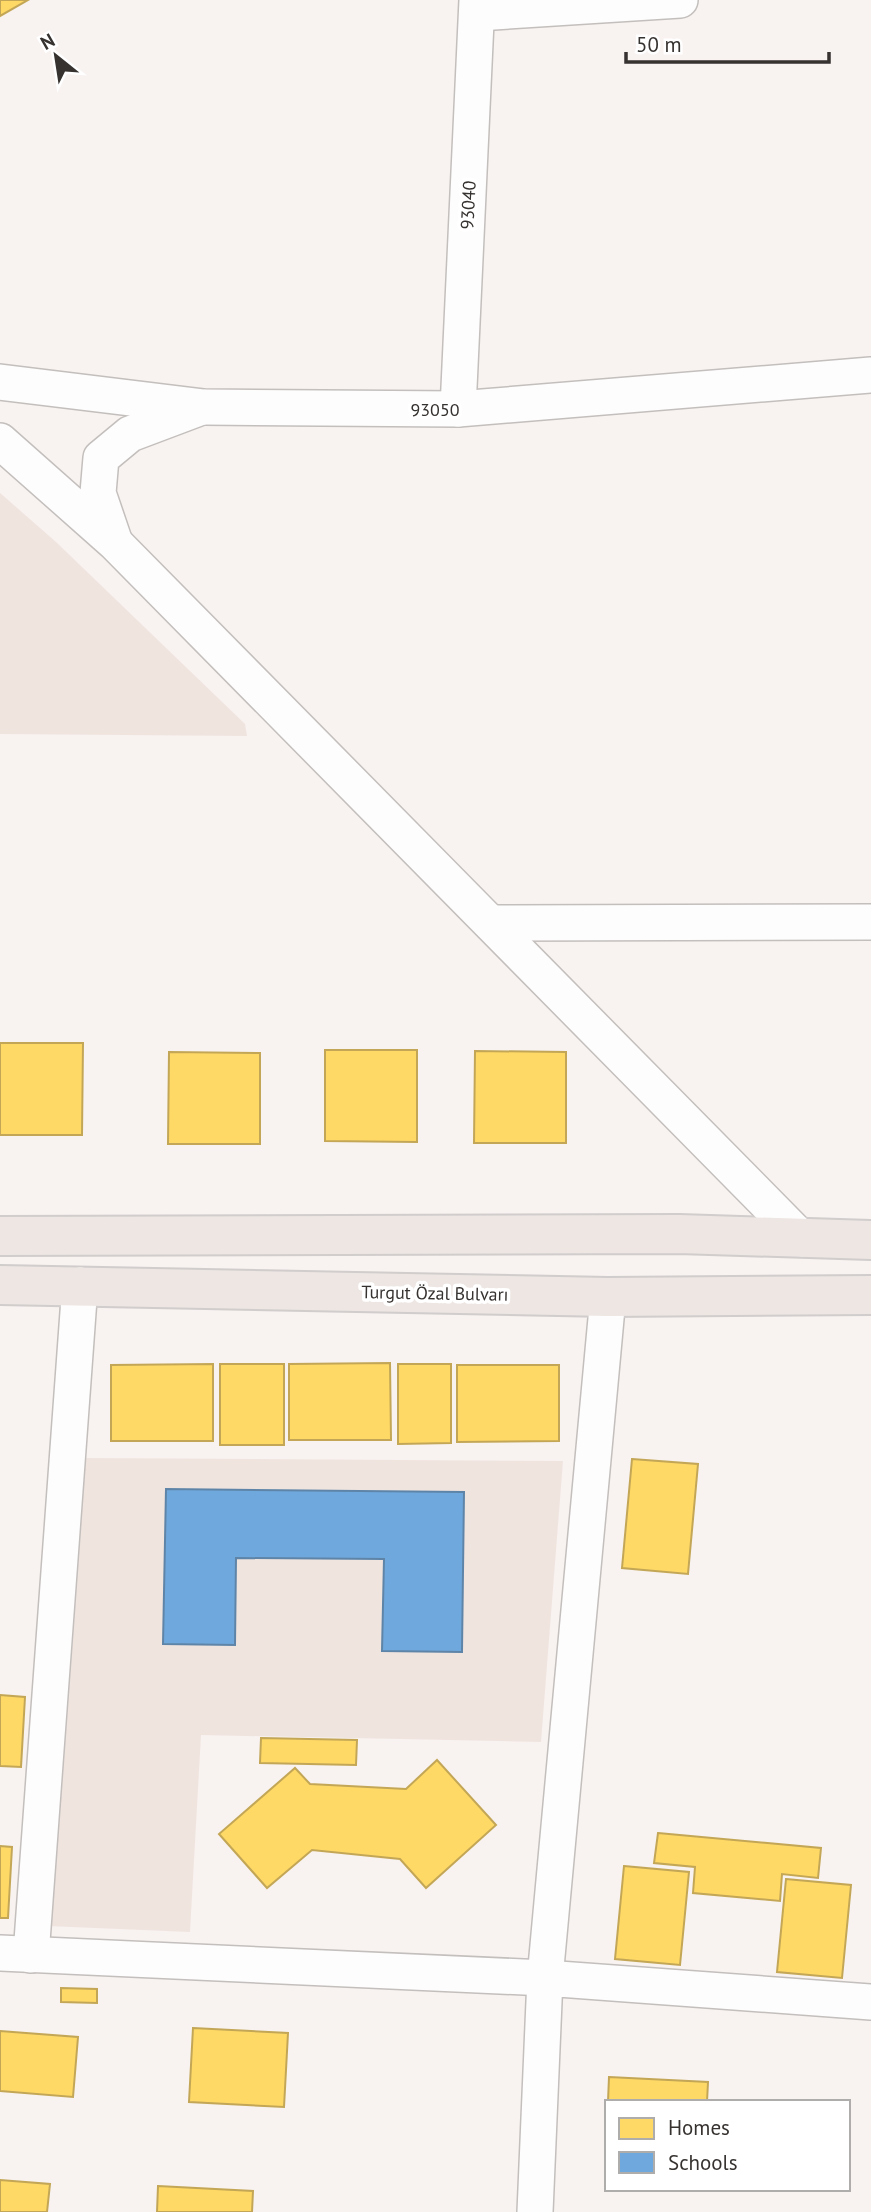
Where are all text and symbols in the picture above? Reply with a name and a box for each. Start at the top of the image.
north arrow [21,21,91,91]
scale bar [626,21,829,65]
text: N [36,28,59,55]
text: 50 m [636,31,682,58]
street label: 93040 [455,180,481,230]
street label: 93050 [410,398,460,421]
street label: Turgut Özal Bulvarı [361,1280,509,1306]
legend [605,2100,850,2191]
text: Homes [668,2114,730,2141]
text: Schools [668,2149,738,2176]

